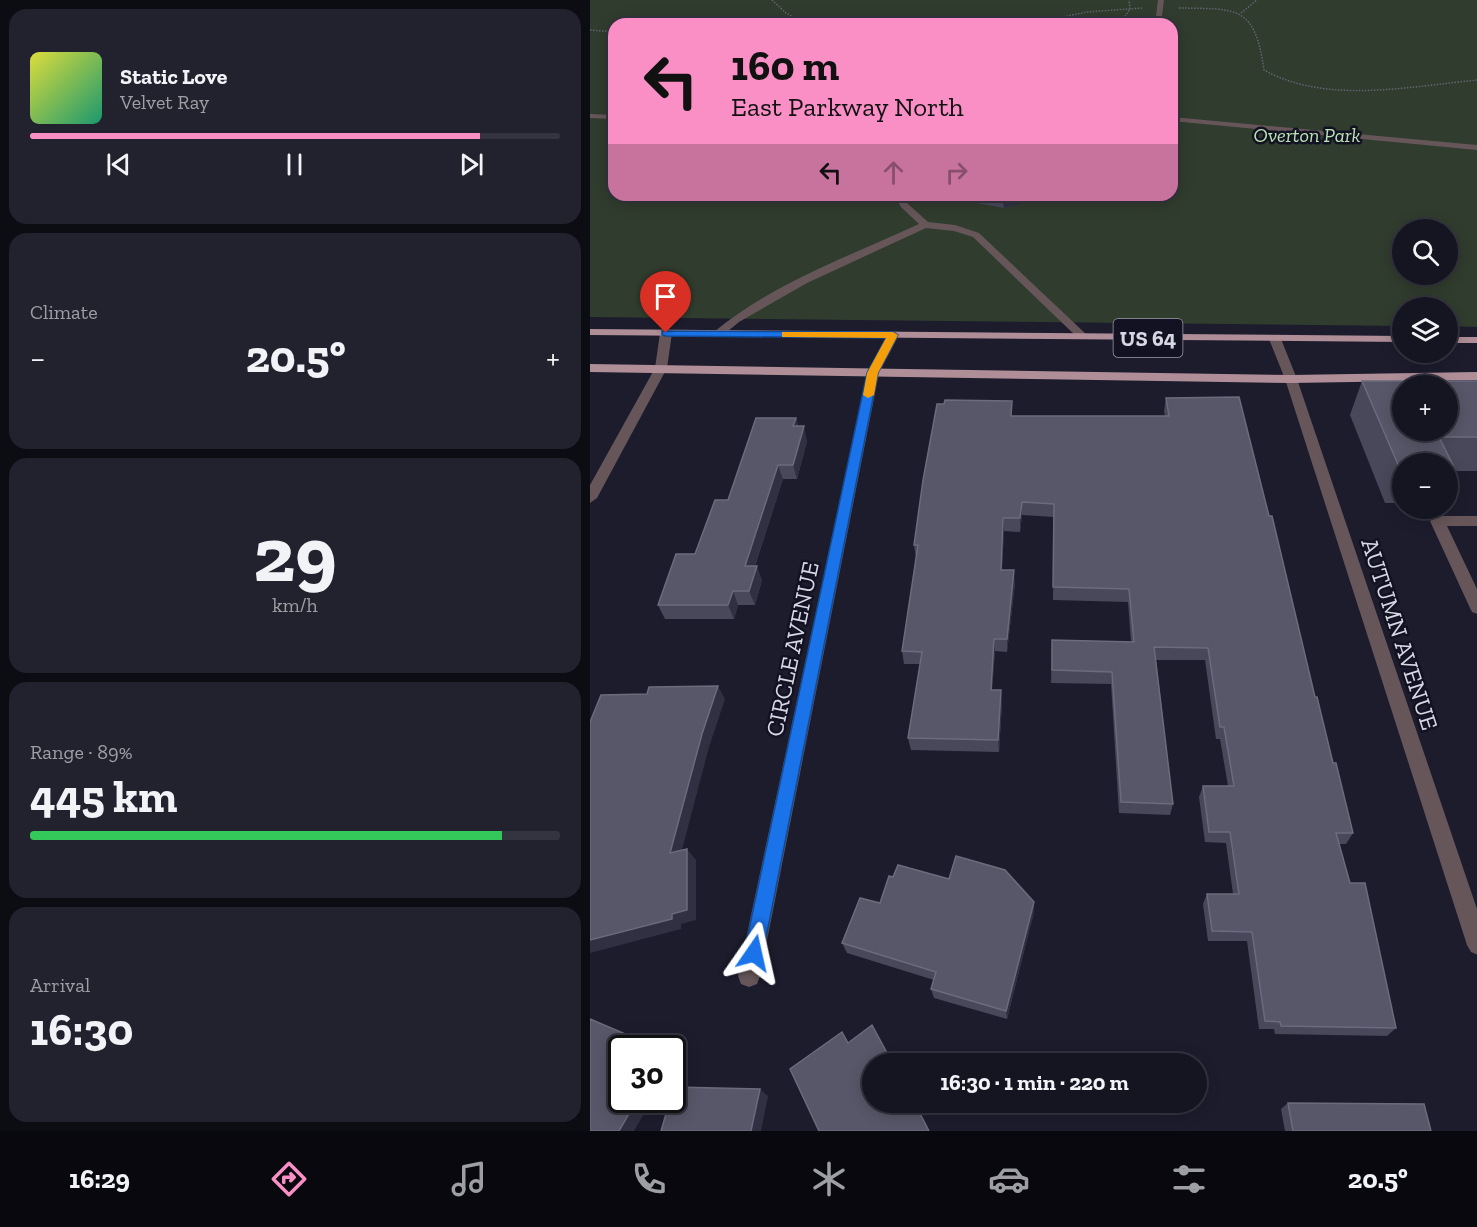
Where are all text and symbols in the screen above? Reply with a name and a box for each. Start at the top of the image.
text: 160 m [731,40,839,91]
icon: left [632,42,710,120]
text: Static Love [120,63,227,90]
text: Velvet Ray [120,90,209,114]
text: East Parkway North [731,91,964,123]
park label: Overton Park [1253,123,1361,147]
icon: previous [102,148,135,181]
icon: pause [278,148,311,181]
icon: next [455,148,488,181]
icon: left [814,156,847,189]
icon: ahead [877,156,910,189]
icon: right [940,156,973,189]
map controls [1392,219,1458,519]
button: search [1392,219,1458,285]
pin [640,271,691,333]
icon: arrive [649,280,682,313]
button: layers [1392,297,1458,363]
text: Climate [30,300,98,324]
road number: US 64 [1114,319,1182,357]
text: 20.5° [246,330,346,384]
text: − [30,338,45,377]
text: + [546,338,560,377]
button: + [1392,375,1458,441]
button: − [1392,453,1458,519]
text: 29 [253,507,337,601]
street label: AUTUMN AVENUE [1355,534,1445,734]
street label: CIRCLE AVENUE [759,559,825,739]
text: km/h [272,593,318,617]
text: Range · 89% [30,740,132,764]
text: 445 km [30,770,178,824]
position arrow [722,921,786,985]
text: Arrival [30,973,90,997]
text: 16:30 [30,1003,133,1057]
speed limit sign: 30 [608,1035,686,1113]
text: 16:30 · 1 min · 220 m [940,1069,1129,1096]
icon: directions [268,1158,310,1200]
icon: music [448,1158,490,1200]
icon: phone [628,1158,670,1200]
icon: climate [808,1158,850,1200]
icon: car [988,1158,1030,1200]
icon: filters [1168,1158,1210,1200]
text: 16:29 [69,1163,130,1195]
text: 20.5° [1348,1163,1408,1195]

